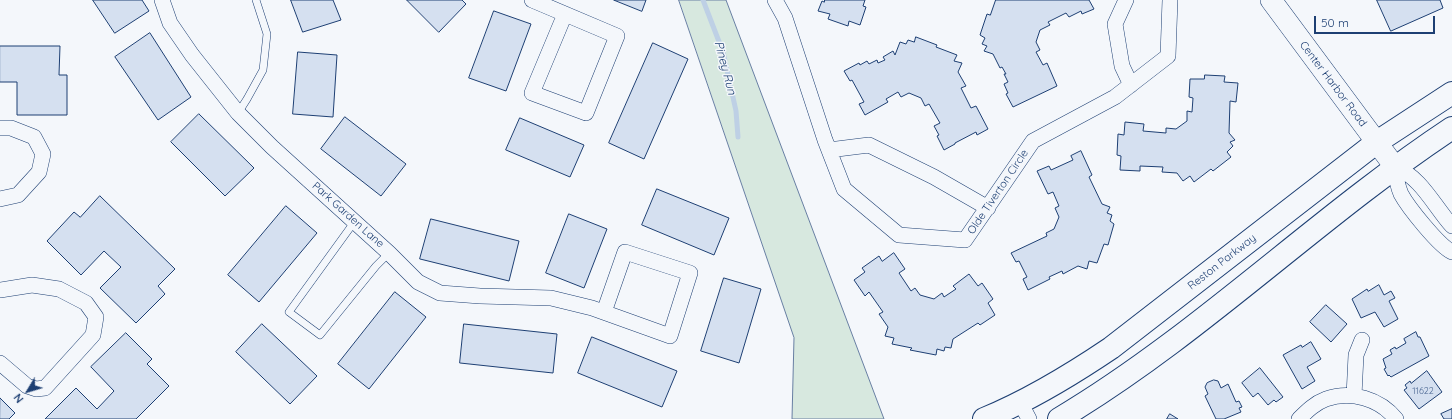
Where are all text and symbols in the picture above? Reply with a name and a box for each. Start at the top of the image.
scale bar [1316,8,1437,34]
text: 50 m [1321,15,1349,30]
street label: Center Harbor Road [1297,39,1369,129]
water label: Piney Run [711,40,739,96]
street label: Olde Tiverton Circle [965,147,1031,237]
street label: Park Garden Lane [309,179,387,251]
street label: Reston Parkway [1185,231,1259,293]
north arrow [8,371,48,411]
house number: 11622 [1412,386,1434,396]
text: N [11,391,27,406]

